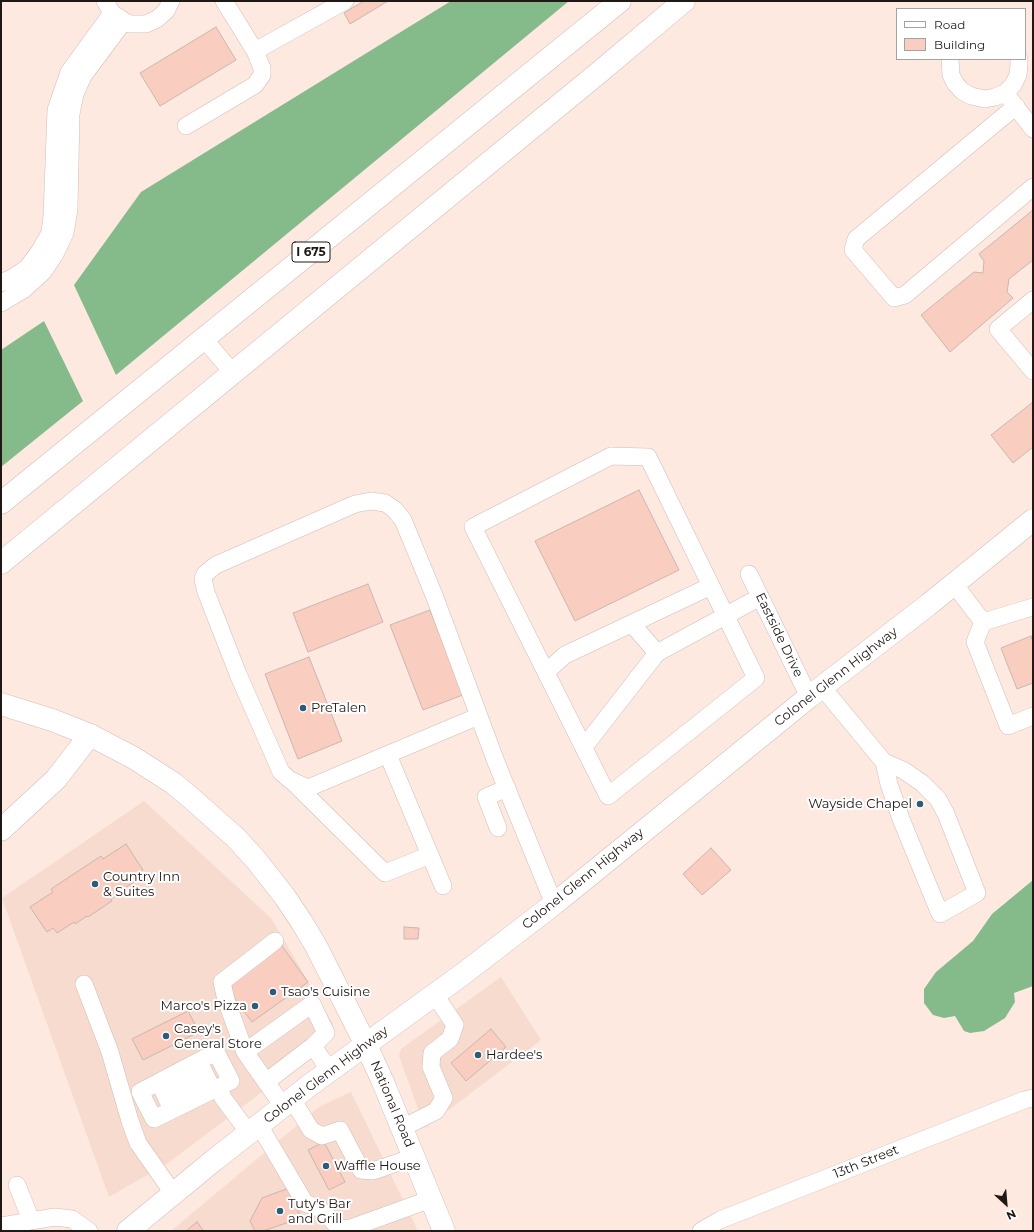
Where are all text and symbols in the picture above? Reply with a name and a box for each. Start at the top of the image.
legend [896,8,1026,60]
text: Road [934,17,965,32]
text: Building [934,37,985,52]
road number: I 675 [292,242,330,262]
street label: Eastside Drive [752,590,806,680]
street label: Colonel Glenn Highway [771,624,901,730]
place label: PreTalen [311,700,367,716]
marker: PreTalen [298,703,308,713]
place label: Wayside Chapel [808,796,912,812]
marker: Wayside Chapel [915,799,925,809]
street label: Colonel Glenn Highway [519,825,647,933]
place label: Country Inn & Suites [103,869,180,900]
marker: Country Inn & Suites [90,879,100,889]
place label: Tsao's Cuisine [281,984,370,1000]
marker: Tsao's Cuisine [268,987,278,997]
place label: Marco's Pizza [161,998,247,1014]
marker: Marco's Pizza [250,1001,260,1011]
place label: Casey's General Store [174,1021,262,1052]
street label: Colonel Glenn Highway [261,1023,391,1127]
marker: Casey's General Store [161,1031,171,1041]
place label: Hardee's [486,1047,542,1063]
marker: Hardee's [473,1050,483,1060]
street label: National Road [367,1058,417,1150]
street label: 13th Street [831,1142,901,1182]
place label: Waffle House [334,1158,421,1174]
marker: Waffle House [321,1161,331,1171]
north arrow [986,1184,1026,1224]
place label: Tuty's Bar and Grill [288,1196,351,1227]
marker: Tuty's Bar and Grill [275,1206,285,1216]
text: N [1004,1207,1018,1223]

